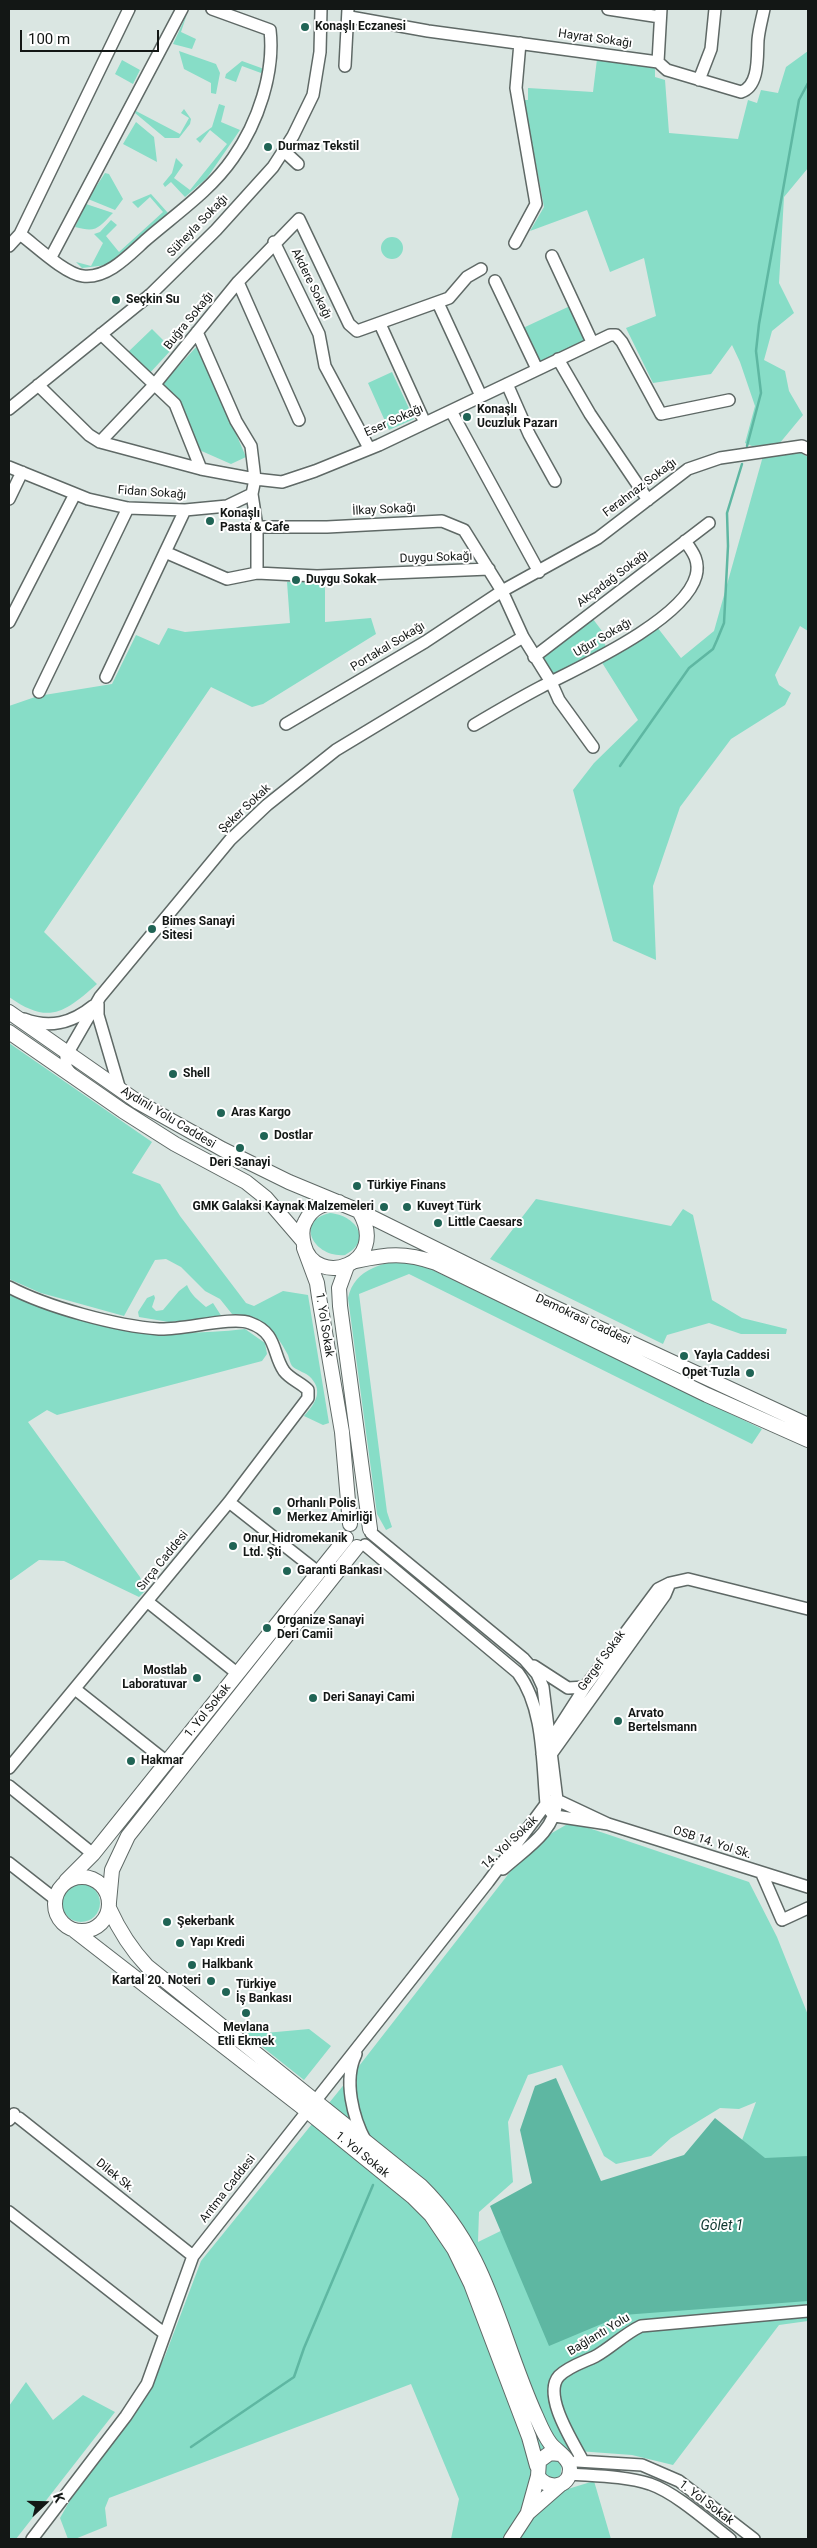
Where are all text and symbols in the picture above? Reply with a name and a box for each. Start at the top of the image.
scale bar [22,20,161,52]
place label: Konaşlı Eczanesi [315,20,406,34]
marker: Konaşlı Eczanesi [299,21,311,33]
street label: Hayrat Sokağı [557,27,633,51]
text: 100 m [28,30,70,48]
place label: Durmaz Tekstil [278,140,359,154]
marker: Durmaz Tekstil [262,141,274,153]
street label: Süheyla Sokağı [165,192,231,260]
street label: Akdere Sokağı [288,246,334,322]
street label: Buğra Sokağı [161,289,217,353]
place label: Seçkin Su [126,293,180,307]
marker: Seçkin Su [110,294,122,306]
street label: Eser Sokağı [362,402,426,440]
place label: Konaşlı Ucuzluk Pazarı [477,403,558,431]
marker: Konaşlı Ucuzluk Pazarı [461,411,473,423]
street label: Ferahnaz Sokağı [600,456,680,520]
street label: Fidan Sokağı [117,483,187,503]
street label: İlkay Sokağı [352,501,416,519]
place label: Konaşlı Pasta & Cafe [220,507,290,535]
marker: Konaşlı Pasta & Cafe [204,515,216,527]
street label: Akçadağ Sokağı [574,547,652,611]
street label: Duygu Sokağı [399,550,473,566]
place label: Duygu Sokak [306,573,376,587]
marker: Duygu Sokak [290,574,302,586]
street label: Uğur Sokağı [571,616,635,660]
street label: Portakal Sokağı [348,619,428,675]
street label: Şeker Sokak [216,781,274,837]
place label: Bimes Sanayi Sitesi [162,915,235,943]
marker: Bimes Sanayi Sitesi [146,923,158,935]
place label: Shell [183,1067,210,1081]
marker: Shell [167,1068,179,1080]
street label: Aydınlı Yolu Caddesi [118,1084,218,1152]
place label: Aras Kargo [231,1106,291,1120]
marker: Aras Kargo [215,1107,227,1119]
place label: Dostlar [274,1129,313,1143]
marker: Dostlar [258,1130,270,1142]
marker: Deri Sanayi [234,1142,246,1154]
place label: Deri Sanayi [210,1156,270,1170]
place label: Türkiye Finans [367,1179,446,1193]
marker: Türkiye Finans [351,1180,363,1192]
place label: GMK Galaksi Kaynak Malzemeleri [193,1200,374,1214]
place label: Kuveyt Türk [417,1200,481,1214]
marker: GMK Galaksi Kaynak Malzemeleri [378,1201,390,1213]
marker: Kuveyt Türk [401,1201,413,1213]
place label: Little Caesars [448,1216,522,1230]
marker: Little Caesars [432,1217,444,1229]
street label: 1. Yol Sokak [312,1292,336,1358]
street label: Demokrasi Caddesi [533,1292,633,1348]
place label: Yayla Caddesi [694,1349,770,1363]
marker: Yayla Caddesi [678,1350,690,1362]
place label: Opet Tuzla [682,1366,740,1380]
marker: Opet Tuzla [744,1367,756,1379]
place label: Orhanlı Polis Merkez Amirliği [287,1497,372,1525]
marker: Orhanlı Polis Merkez Amirliği [271,1505,283,1517]
street label: Sırça Caddesi [134,1528,192,1594]
place label: Onur Hidromekanik Ltd. Şti [243,1532,348,1560]
marker: Onur Hidromekanik Ltd. Şti [227,1540,239,1552]
place label: Garanti Bankası [297,1564,382,1578]
marker: Garanti Bankası [281,1565,293,1577]
place label: Organize Sanayi Deri Camii [277,1614,364,1642]
marker: Organize Sanayi Deri Camii [261,1622,273,1634]
street label: Gergef Sokak [575,1628,629,1694]
place label: Mostlab Laboratuvar [122,1664,187,1692]
marker: Mostlab Laboratuvar [191,1672,203,1684]
street label: 1. Yol Sokak [182,1681,234,1741]
place label: Deri Sanayi Cami [323,1691,415,1705]
marker: Deri Sanayi Cami [307,1692,319,1704]
place label: Arvato Bertelsmann [628,1707,697,1735]
marker: Arvato Bertelsmann [612,1715,624,1727]
place label: Hakmar [141,1754,184,1768]
marker: Hakmar [125,1755,137,1767]
street label: 14. Yol Sokak [479,1813,541,1873]
street label: OSB 14. Yol Sk. [671,1824,753,1862]
place label: Şekerbank [177,1915,234,1929]
marker: Şekerbank [161,1916,173,1928]
place label: Yapı Kredi [190,1936,245,1950]
marker: Yapı Kredi [174,1937,186,1949]
place label: Halkbank [202,1958,253,1972]
marker: Halkbank [186,1959,198,1971]
place label: Kartal 20. Noteri [112,1974,201,1988]
marker: Kartal 20. Noteri [205,1975,217,1987]
place label: Türkiye İş Bankası [236,1978,292,2006]
marker: Türkiye İş Bankası [220,1986,232,1998]
marker: Mevlana Etli Ekmek [240,2007,252,2019]
place label: Mevlana Etli Ekmek [218,2021,274,2049]
street label: 1. Yol Sokak [332,2129,392,2181]
street label: Arıtma Caddesi [197,2152,259,2226]
street label: Dilek Sk. [93,2156,137,2196]
water label: Gölet 1 [700,2218,744,2234]
street label: Bağlantı Yolu [565,2311,633,2359]
north arrow [20,2478,70,2528]
street label: 1. Yol Sokak [676,2478,736,2528]
text: K [50,2491,68,2505]

